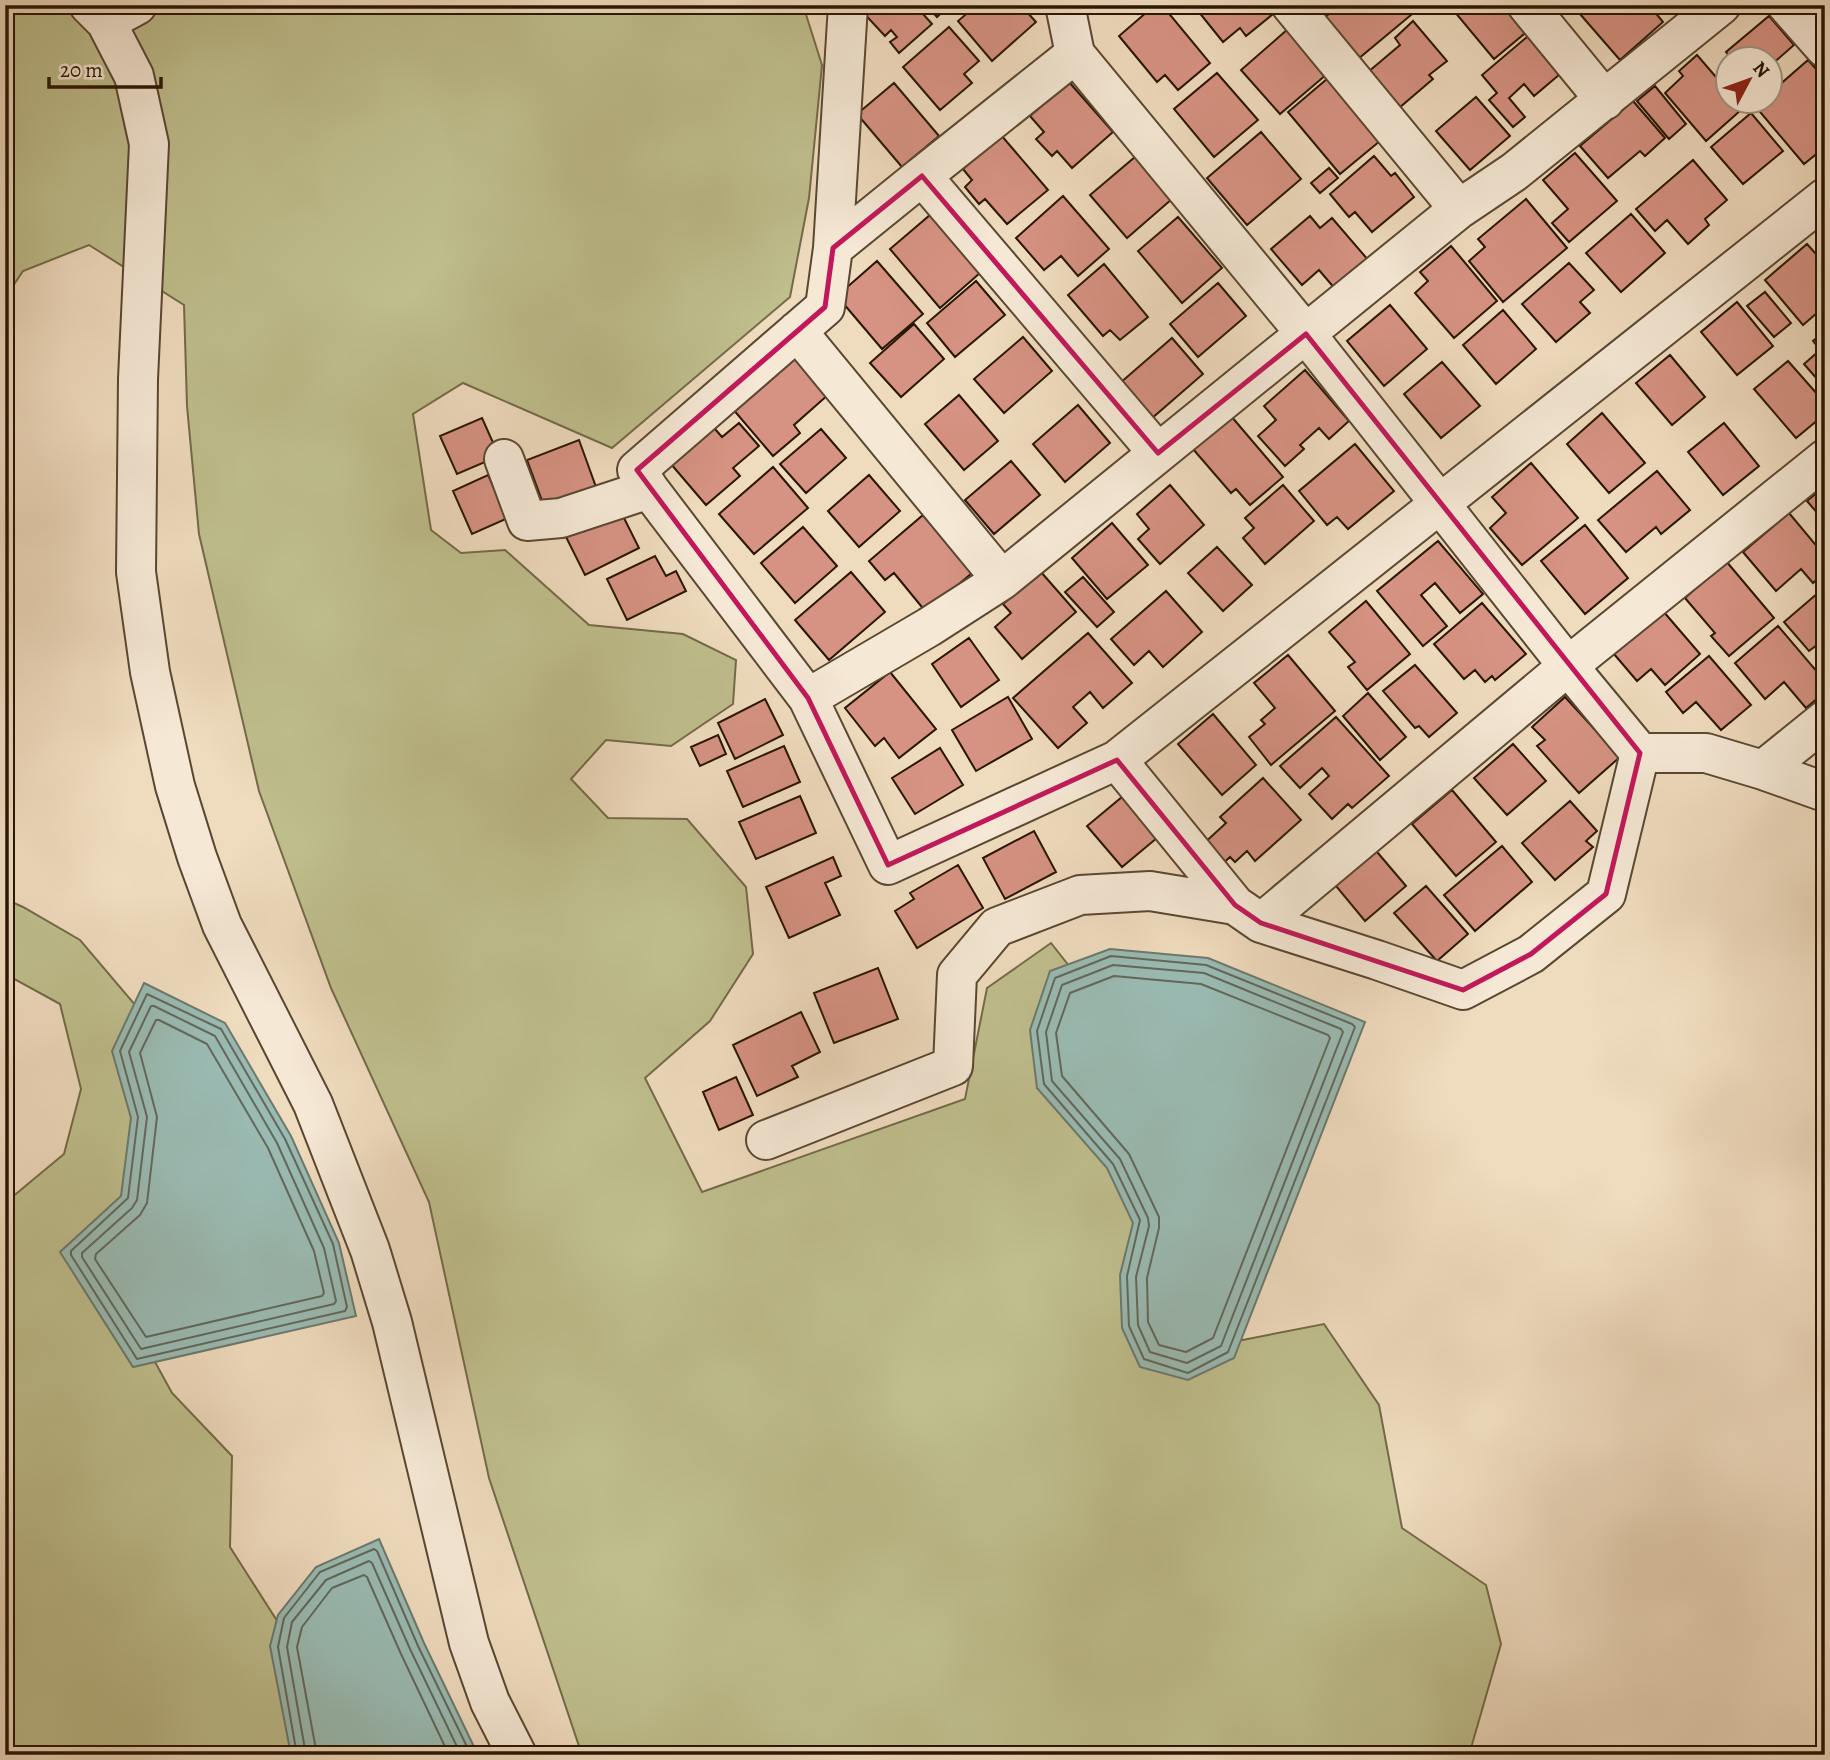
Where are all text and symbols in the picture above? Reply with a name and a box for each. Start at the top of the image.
scale bar [49,46,161,90]
north arrow [1714,46,1784,116]
text: 20 m [60,56,103,84]
text: N [1747,56,1776,83]

